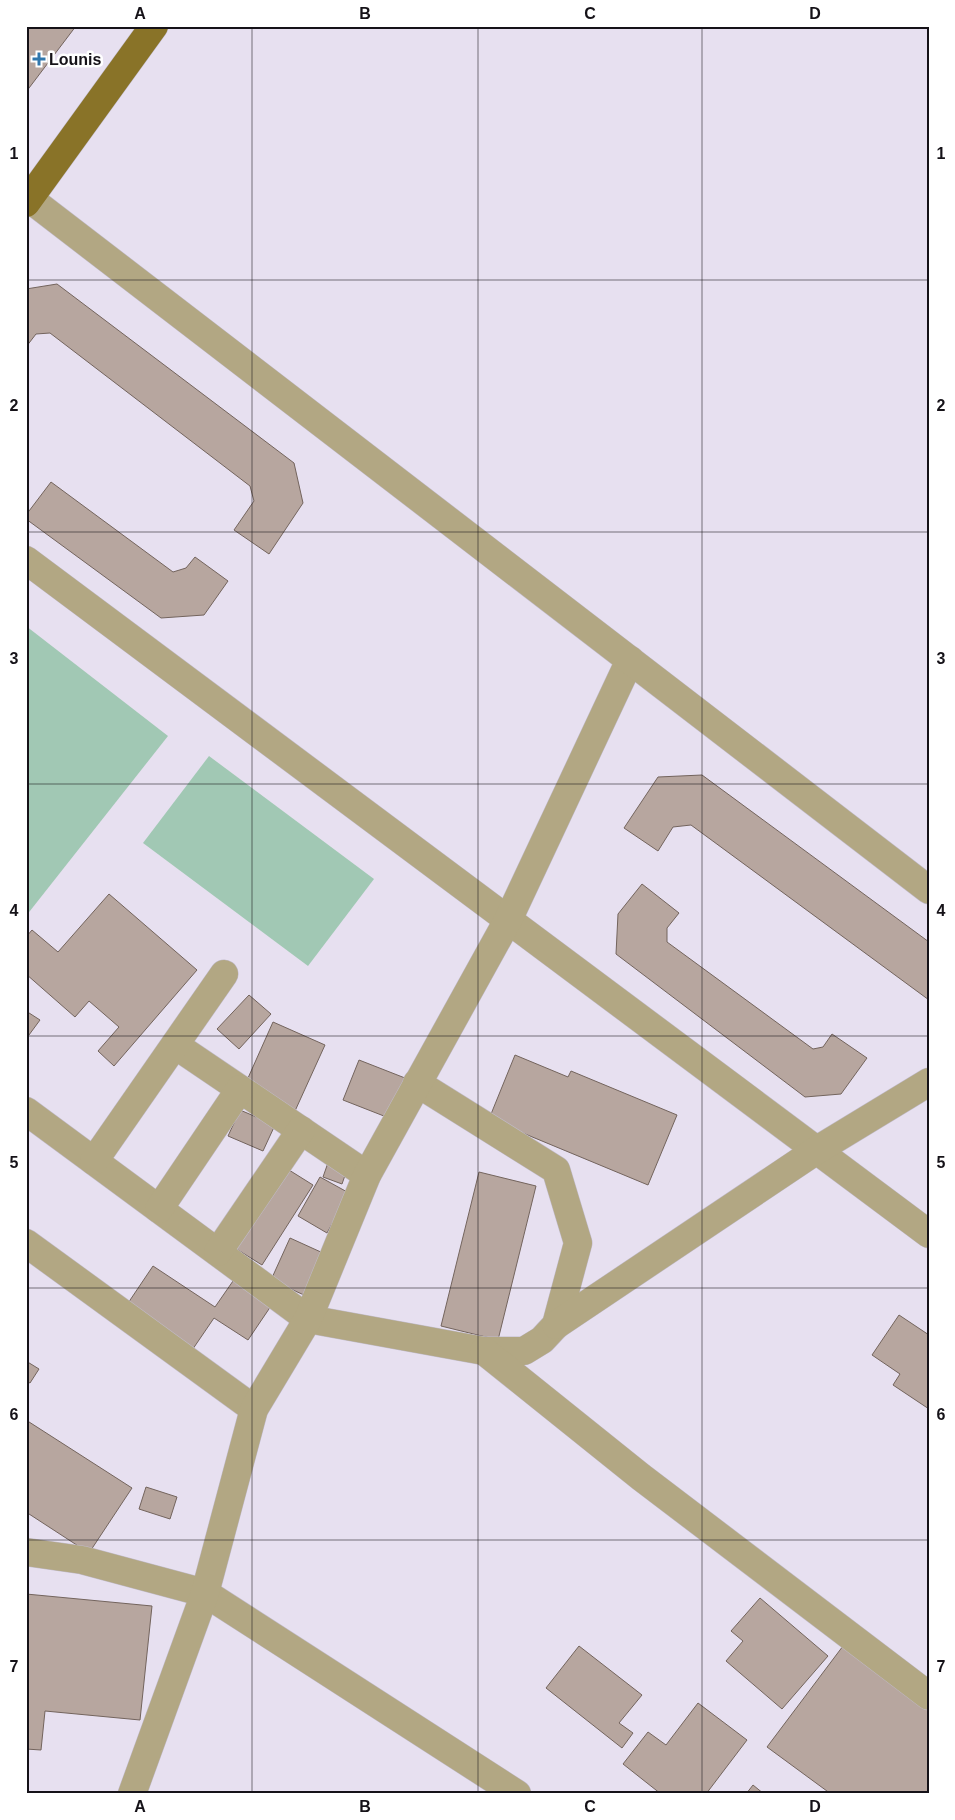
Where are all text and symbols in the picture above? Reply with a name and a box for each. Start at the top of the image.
text: A [134,5,146,22]
text: B [359,5,371,22]
text: C [584,5,596,22]
text: D [809,5,821,22]
place label: Lounis [49,51,102,68]
marker: Lounis [33,53,45,65]
text: 1 [10,145,19,162]
text: 1 [937,145,946,162]
text: 2 [10,397,19,414]
text: 2 [937,397,946,414]
text: 3 [10,650,19,667]
text: 3 [937,650,946,667]
text: 4 [10,902,19,919]
text: 4 [937,902,946,919]
text: 5 [10,1154,19,1171]
text: 5 [937,1154,946,1171]
text: 6 [10,1406,19,1423]
text: 6 [937,1406,946,1423]
text: 7 [10,1658,19,1675]
text: 7 [937,1658,946,1675]
text: A [134,1798,146,1815]
text: B [359,1798,371,1815]
text: C [584,1798,596,1815]
text: D [809,1798,821,1815]

